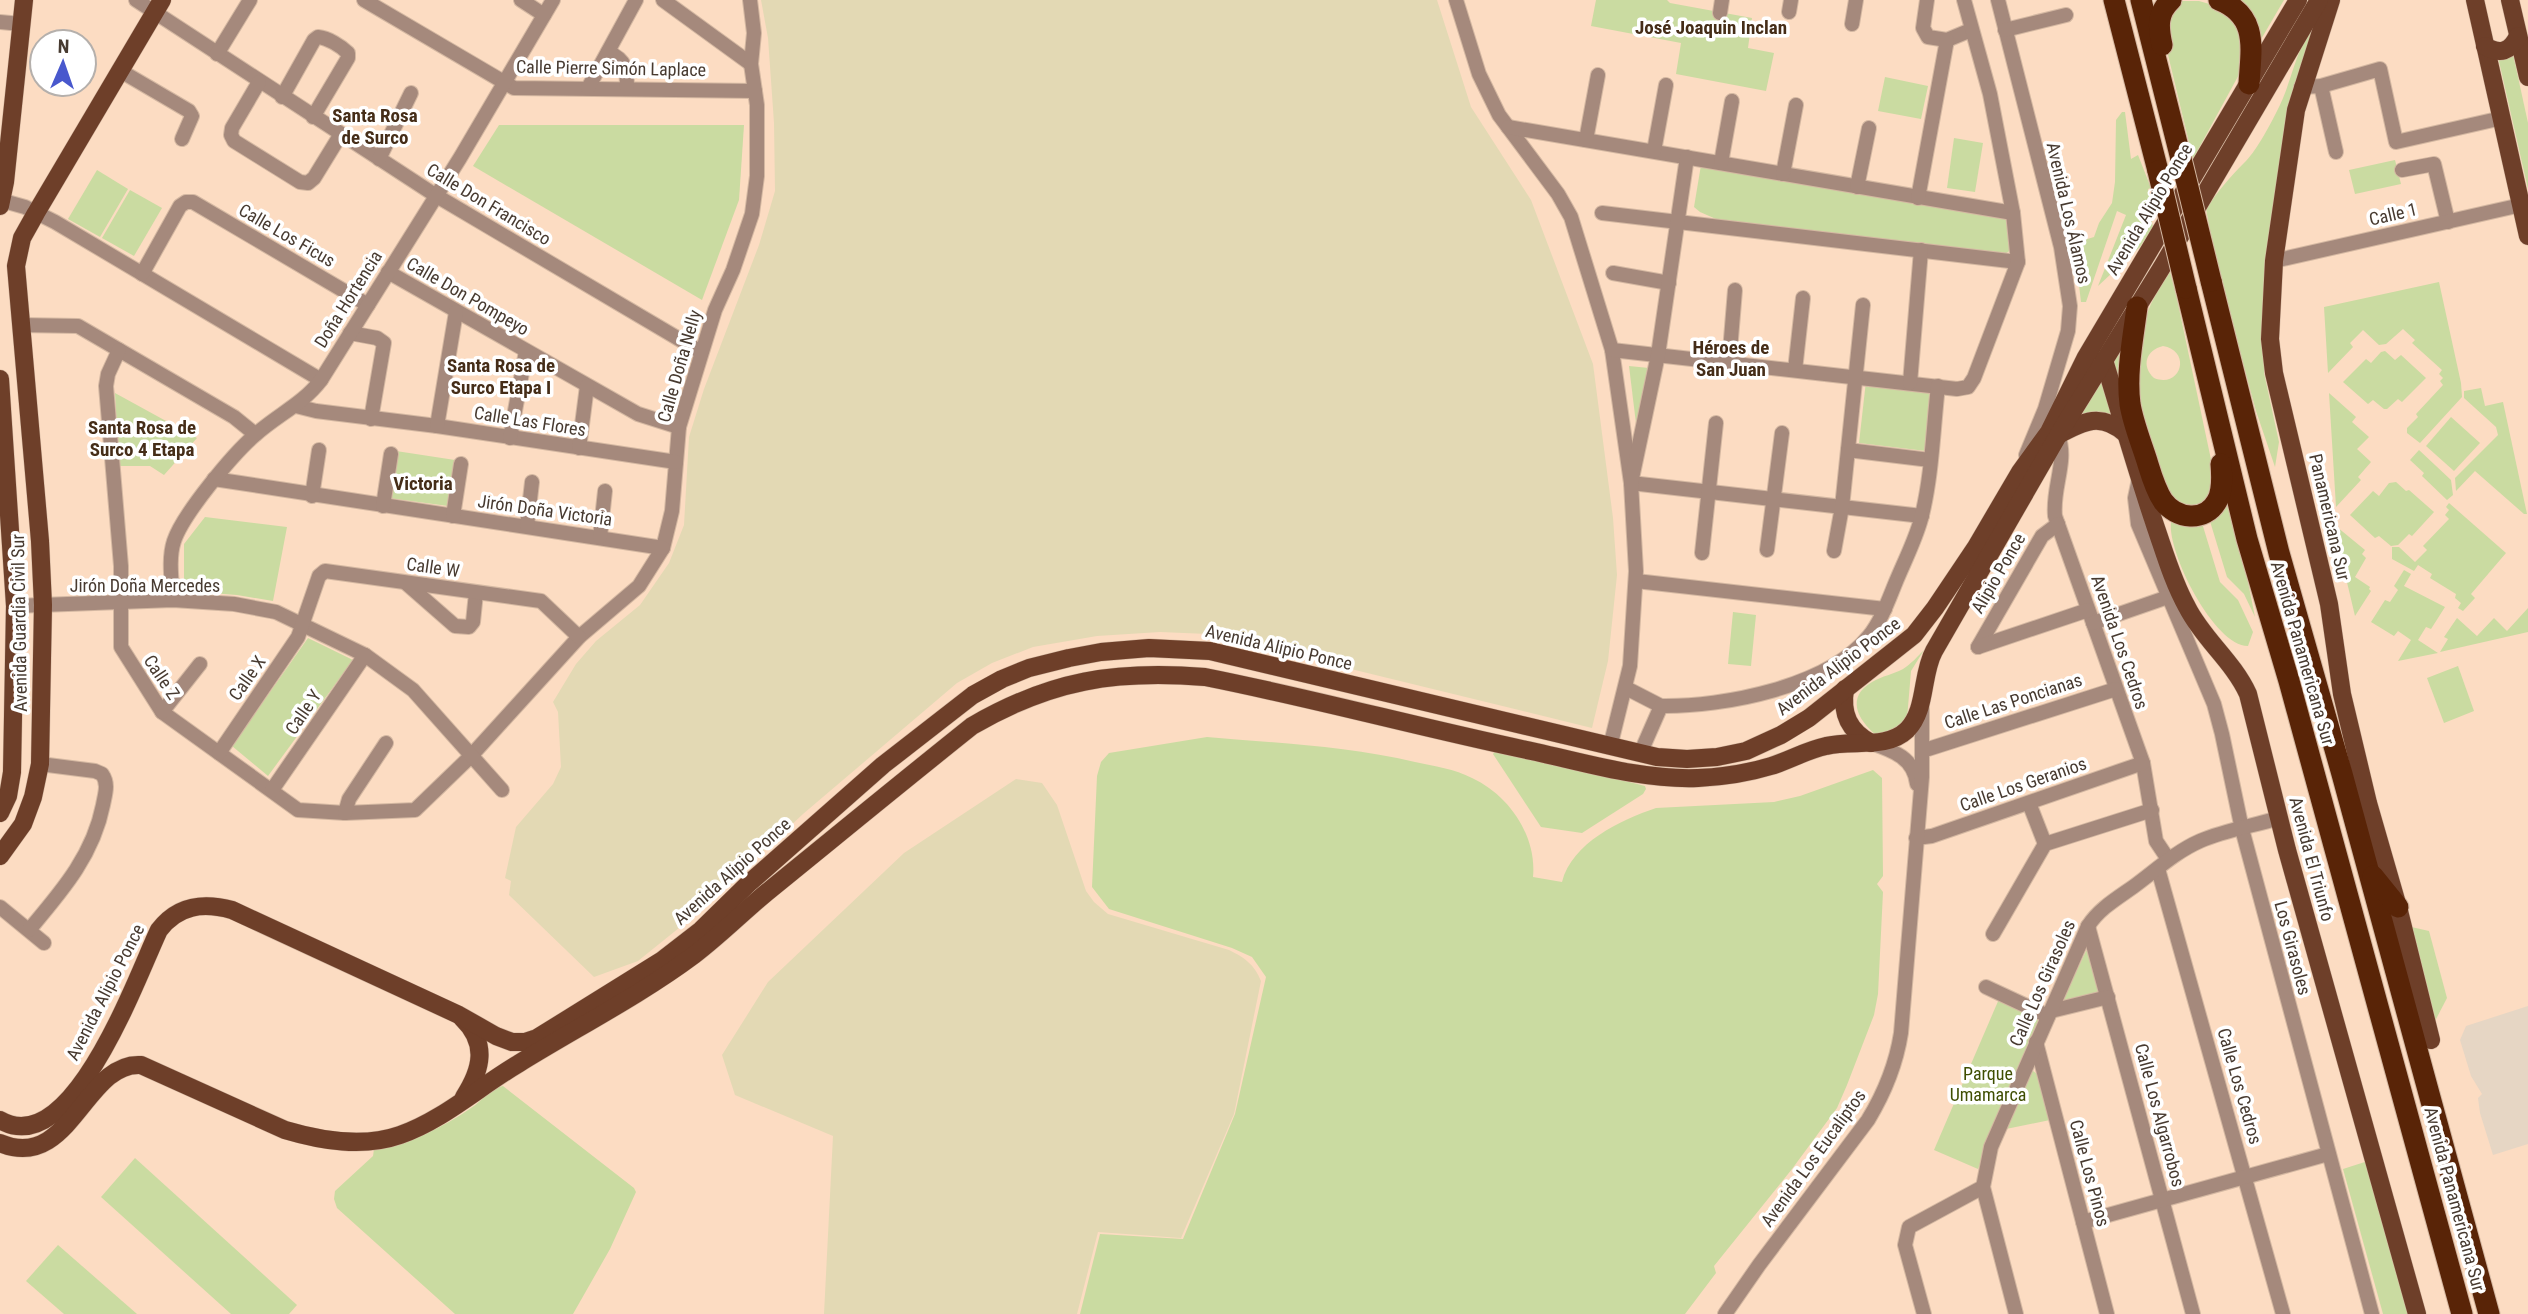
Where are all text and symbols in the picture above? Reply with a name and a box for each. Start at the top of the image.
district label: José Joaquin Inclan [1635,16,1787,39]
north arrow [28,28,98,98]
text: N [57,35,70,58]
street label: Calle Pierre Simón Laplace [516,56,706,80]
district label: Santa Rosa de Surco [332,104,418,149]
street label: Avenida Alipio Ponce [2101,139,2197,279]
street label: Avenida Los Álamos [2043,140,2095,286]
street label: Calle Don Francisco [423,159,555,249]
street label: Calle 1 [2367,198,2419,230]
street label: Calle Los Ficus [235,199,339,271]
street label: Doña Hortencia [310,247,386,351]
street label: Calle Don Pompeyo [403,252,533,340]
street label: Calle Doña Nelly [653,307,705,425]
district label: Héroes de San Juan [1693,336,1769,381]
district label: Santa Rosa de Surco Etapa I [447,354,555,399]
street label: Calle Las Flores [473,402,587,440]
district label: Santa Rosa de Surco 4 Etapa [88,416,196,461]
street label: Panamericana Sur [2305,452,2355,583]
district label: Victoria [393,472,453,495]
street label: Jirón Doña Victoria [476,490,614,530]
street label: Alipio Ponce [1967,529,2029,617]
street label: Avenida Guardia Civil Sur [7,534,31,712]
street label: Calle W [405,553,461,581]
street label: Avenida Panamericana Sur [2267,559,2339,748]
street label: Avenida Los Cedros [2087,572,2153,712]
street label: Jirón Doña Mercedes [70,575,220,596]
street label: Avenida Alipio Ponce [1772,613,1904,719]
street label: Avenida Alipio Ponce [1204,620,1354,674]
street label: Calle Z [140,651,184,703]
street label: Calle X [224,652,270,704]
street label: Calle Las Poncianas [1942,669,2084,733]
street label: Calle Y [281,685,326,738]
street label: Calle Los Geranios [1957,753,2089,815]
street label: Avenida El Triunfo [2285,795,2339,923]
street label: Avenida Alipio Ponce [669,813,795,929]
street label: Los Girasoles [2270,899,2316,997]
street label: Calle Los Girasoles [2005,917,2079,1049]
street label: Avenida Alipio Ponce [62,921,148,1063]
street label: Calle Los Cedros [2213,1026,2267,1146]
street label: Calle Los Algarrobos [2131,1041,2189,1189]
park label: Parque Umamarca [1950,1063,2026,1105]
street label: Avenida Los Eucaliptos [1756,1085,1870,1231]
street label: Avenida Panamericana Sur [2420,1105,2490,1294]
street label: Calle Los Pinos [2066,1117,2114,1229]

